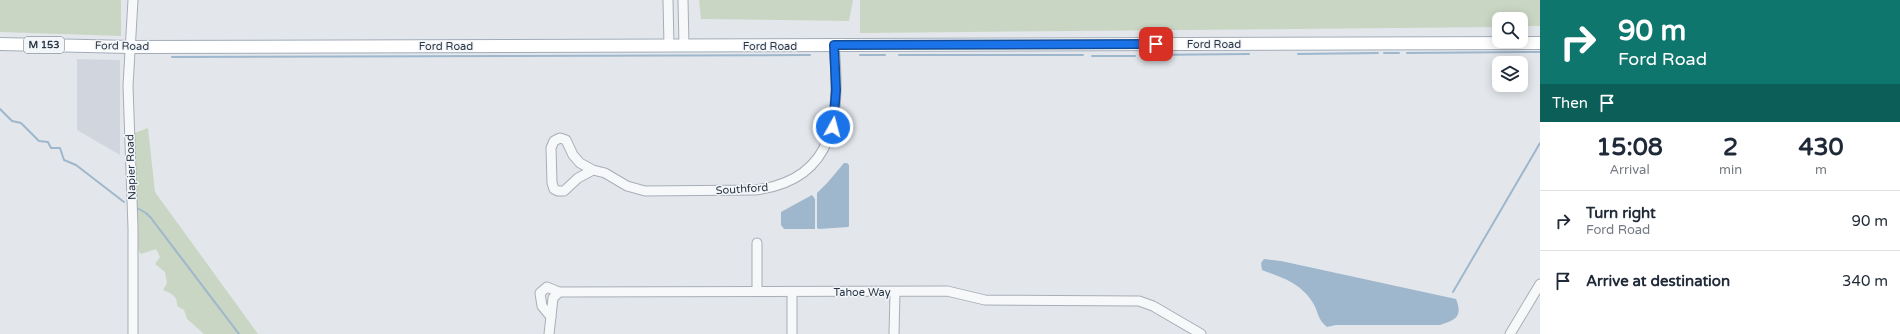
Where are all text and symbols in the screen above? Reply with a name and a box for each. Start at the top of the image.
map controls [1492,12,1528,92]
button: search [1492,12,1528,48]
text: 90 m [1618,14,1686,48]
icon: right [1552,16,1604,68]
pin [1139,27,1173,61]
icon: arrive [1145,33,1167,55]
road number: M 153 [24,37,64,53]
street label: Ford Road [1187,38,1241,51]
street label: Ford Road [95,39,149,53]
street label: Ford Road [419,40,473,53]
street label: Ford Road [743,40,797,53]
text: Ford Road [1618,48,1707,70]
button: layers [1492,56,1528,92]
icon: arrive [1596,92,1618,114]
text: Then [1552,94,1588,112]
position arrow [812,106,854,148]
text: 15:08 [1596,133,1663,162]
text: 2 [1723,133,1738,162]
text: 430 [1798,133,1844,162]
street label: Napier Road [123,134,139,200]
text: Arrival [1609,162,1650,178]
text: min [1719,162,1742,178]
text: m [1815,162,1827,178]
street label: Southford [715,181,769,197]
text: Turn right [1586,204,1656,222]
icon: right [1552,210,1574,232]
text: 90 m [1851,212,1888,230]
text: Ford Road [1586,222,1650,238]
icon: arrive [1552,270,1574,292]
text: Arrive at destination [1586,272,1730,290]
text: 340 m [1842,272,1888,290]
street label: Tahoe Way [833,286,891,299]

